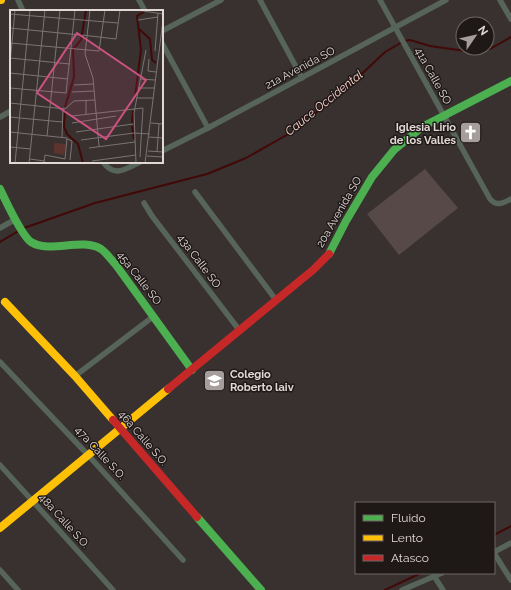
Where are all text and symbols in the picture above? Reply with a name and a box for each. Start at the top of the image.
inset map [10,10,163,163]
north arrow [455,16,495,56]
text: N [475,24,491,38]
street label: 21a Avenida SO [263,44,337,92]
street label: 41a Calle SO [412,45,454,107]
water label: Cauce Occidental [282,67,366,139]
church icon: Iglesia Lirio de los Valles [458,120,484,146]
place label: Iglesia Lirio de los Valles [390,121,457,147]
street label: 20a Avenida SO [313,174,365,250]
street label: 43a Calle SO [174,231,224,291]
street label: 45a Calle SO [114,249,164,307]
school or university icon: Colegio Roberto laiv [202,367,228,393]
place label: Colegio Roberto laiv [230,368,294,394]
street label: 46a Calle S.O. [115,408,171,468]
street label: 47a Calle S.O. [72,424,128,482]
street label: 48a Calle S.O. [36,491,92,551]
legend [355,502,495,574]
text: Fluido [391,511,426,525]
text: Lento [391,531,423,545]
text: Atasco [391,551,429,565]

